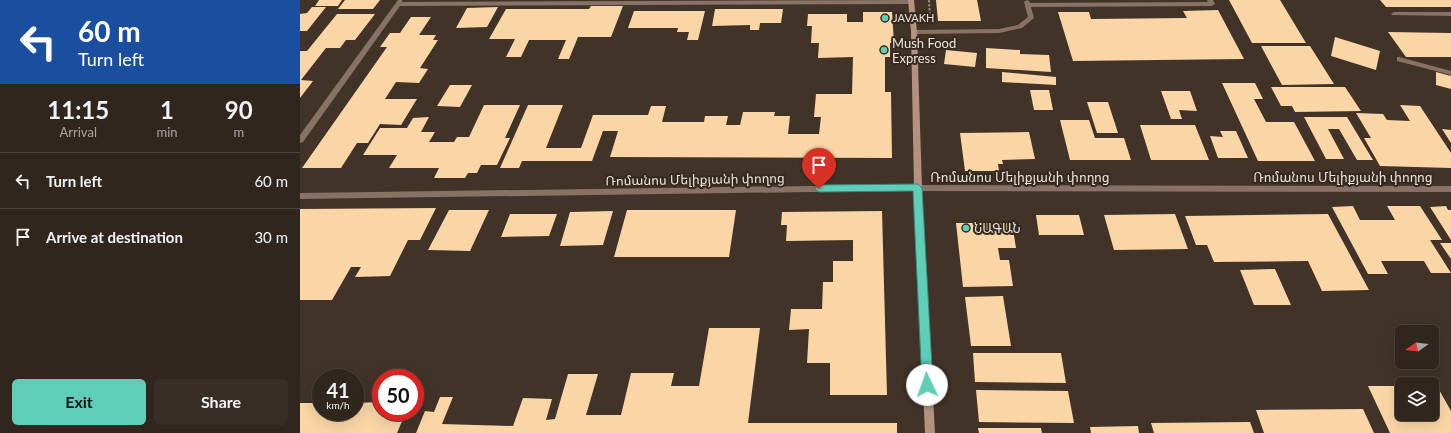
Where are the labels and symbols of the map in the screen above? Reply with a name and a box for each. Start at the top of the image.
place label: JAVAKH [893,11,934,24]
marker: JAVAKH [880,13,890,23]
place label: Mush Food Express [892,35,956,66]
marker: Mush Food Express [879,45,889,55]
pin [802,148,836,189]
street label: Ռոմանոս Մելիքյանի փողոց [605,169,785,189]
street label: Ռոմանոս Մելիքյանի փողոց [930,169,1110,185]
street label: Ռոմանոս Մելիքյանի փողոց [1253,169,1433,185]
place label: ՆԱԳԱՆ [974,220,1021,236]
marker: ՆԱԳԱՆ [961,223,971,233]
north arrow [1395,325,1439,369]
position arrow [906,364,948,406]
speed limit sign: 50 [372,369,424,421]

